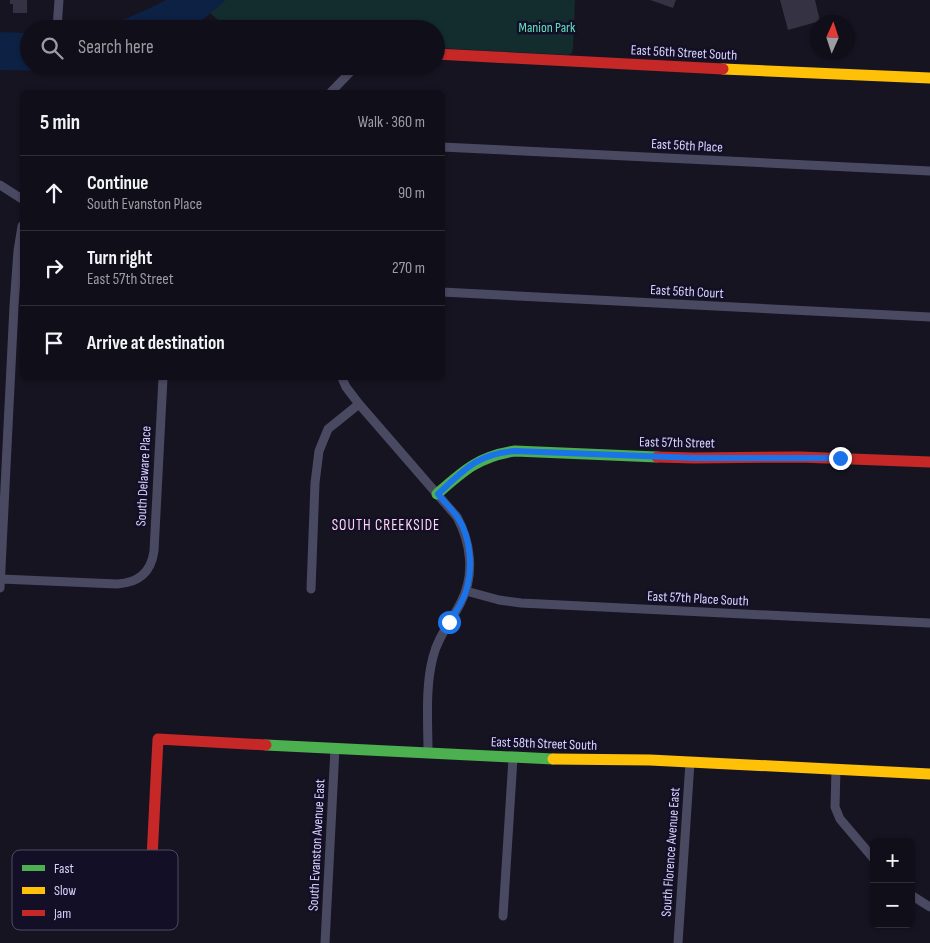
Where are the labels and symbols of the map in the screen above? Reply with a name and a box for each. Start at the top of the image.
north arrow [810,15,855,60]
park label: Manion Park [519,19,576,36]
street label: East 56th Street South [630,41,738,64]
street label: East 56th Place [651,135,723,156]
street label: East 56th Court [650,281,724,302]
street label: South Delaware Place [132,425,155,527]
street label: East 57th Street [639,433,715,452]
route end [829,447,852,470]
district label: SOUTH CREEKSIDE [332,516,440,535]
street label: East 57th Place South [647,587,749,610]
route start [438,611,461,634]
street label: East 58th Street South [491,733,597,754]
street label: South Evanston Avenue East [305,778,328,912]
street label: South Florence Avenue East [658,787,683,917]
legend [12,850,178,930]
text: Fast [54,860,74,877]
text: Slow [54,882,76,899]
text: Jam [53,905,71,922]

